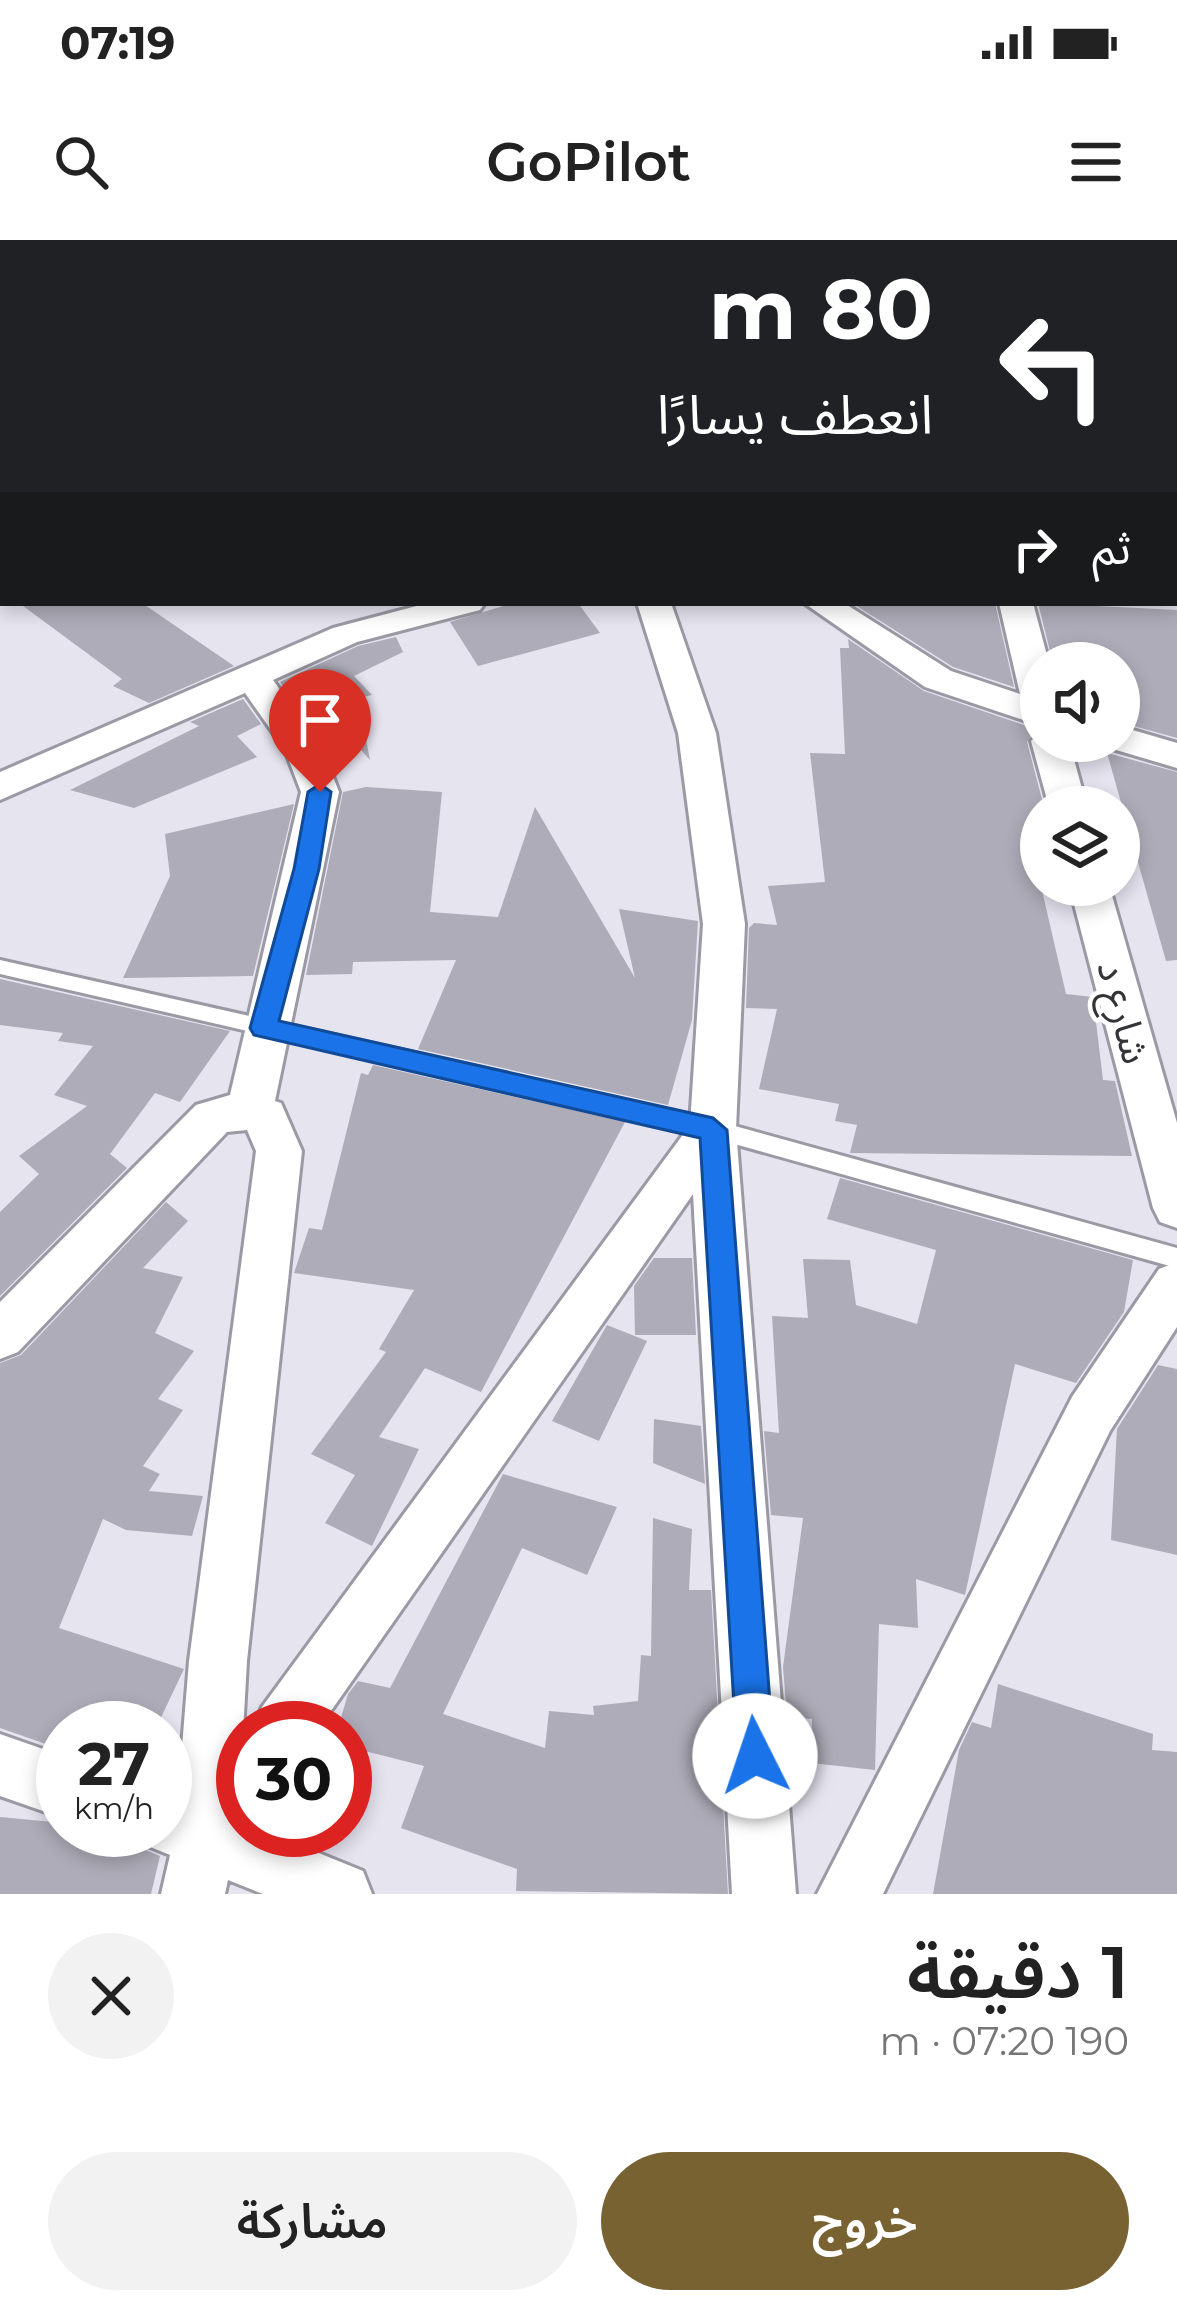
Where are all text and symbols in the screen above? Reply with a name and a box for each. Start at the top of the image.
text: 07:19 [60,15,176,70]
icon: search [48,129,114,195]
text: GoPilot [486,129,691,195]
icon: menu [1063,129,1129,195]
text: 80 m [709,258,933,360]
icon: left [975,288,1131,444]
text: انعطف يسارًا [657,382,933,448]
icon: right [1002,516,1068,582]
text: ثم [1092,520,1131,575]
map controls [1020,642,1140,906]
button: sound [1020,642,1140,762]
pin [269,669,371,792]
icon: arrive [287,687,353,753]
button: layers [1020,786,1140,906]
street label: شارع د [1082,955,1161,1070]
position arrow [692,1693,818,1819]
speed limit sign: 30 [216,1701,372,1857]
text: 27 [78,1727,150,1800]
text: km/h [74,1790,154,1827]
text: 1 دقيقة [907,1928,1129,2016]
button: close [48,1933,174,2059]
text: 190 m · 07:20 [880,2017,1129,2065]
button: مشاركة [48,2152,577,2290]
button: خروج [601,2152,1129,2290]

